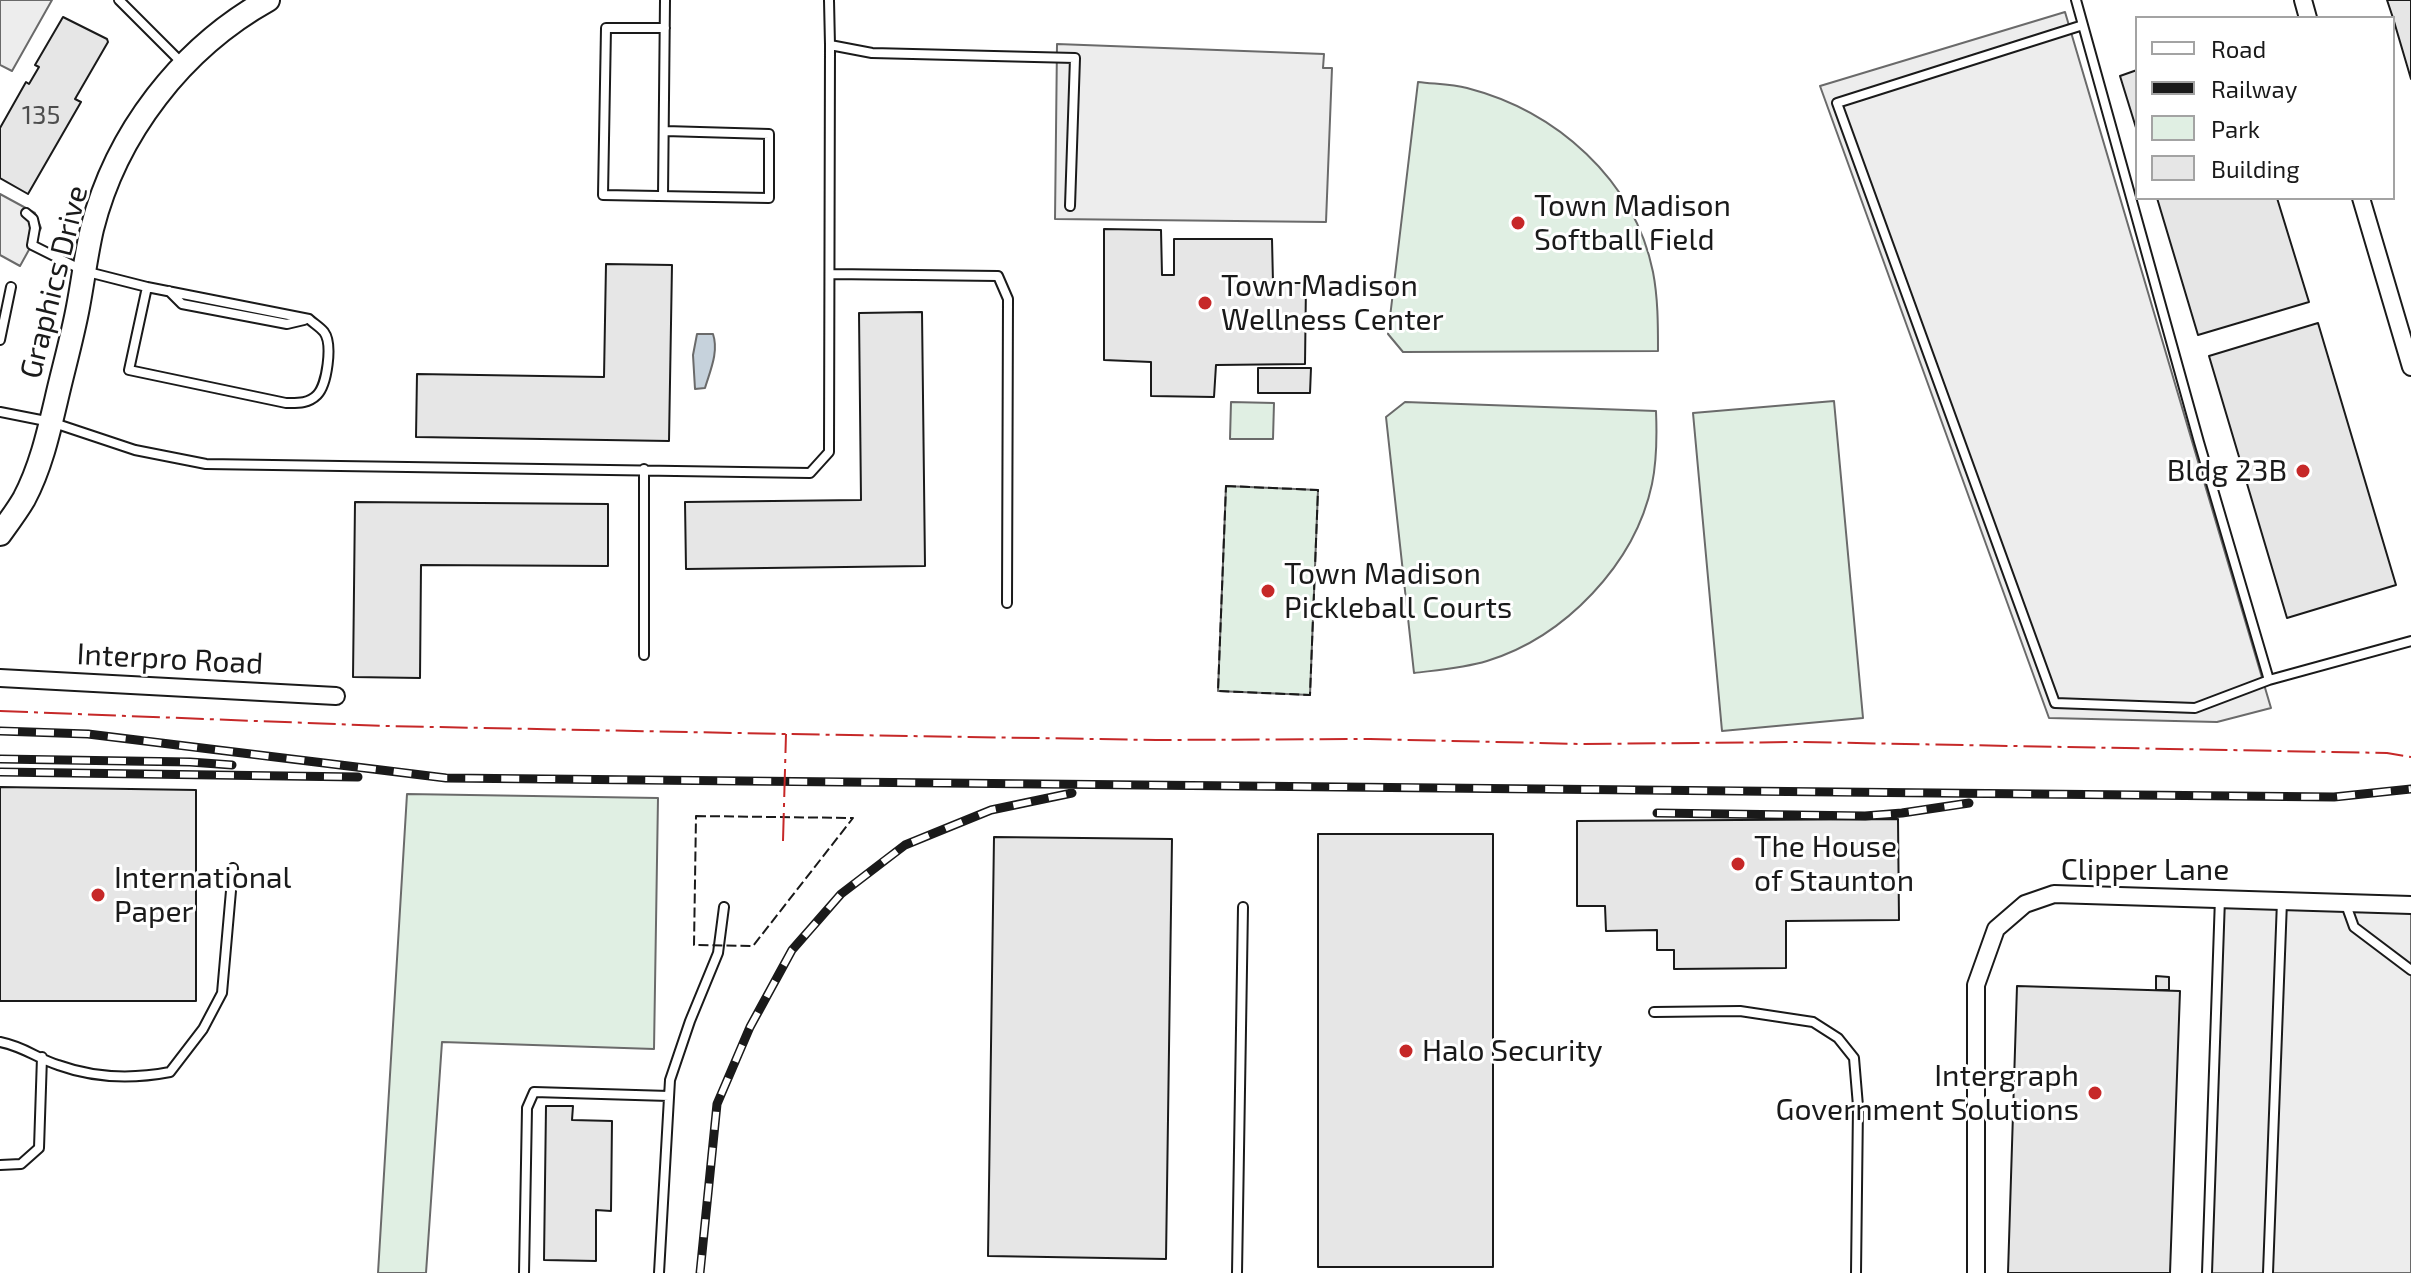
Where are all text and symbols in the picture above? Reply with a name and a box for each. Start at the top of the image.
legend [2135,16,2395,200]
text: Road [2211,34,2266,63]
text: Railway [2211,74,2297,103]
house number: 135 [22,99,60,131]
text: Park [2211,114,2260,143]
text: Building [2211,154,2300,183]
street label: Graphics Drive [13,182,95,382]
place label: Town Madison Softball Field [1534,188,1731,258]
marker: Town Madison Softball Field [1509,214,1527,232]
place label: Town Madison Wellness Center [1221,268,1444,338]
marker: Town Madison Wellness Center [1196,294,1214,312]
place label: Bldg 23B [2167,453,2287,489]
marker: Bldg 23B [2294,462,2312,480]
place label: Town Madison Pickleball Courts [1284,556,1512,626]
marker: Town Madison Pickleball Courts [1259,582,1277,600]
street label: Interpro Road [76,636,264,682]
place label: The House of Staunton [1754,829,1914,900]
street label: Clipper Lane [2061,852,2229,888]
marker: The House of Staunton [1729,855,1747,873]
place label: International Paper [114,860,291,930]
marker: International Paper [89,886,107,904]
place label: Halo Security [1422,1033,1603,1069]
marker: Halo Security [1397,1042,1415,1060]
place label: Intergraph Government Solutions [1776,1058,2079,1128]
marker: Intergraph Government Solutions [2086,1084,2104,1102]

